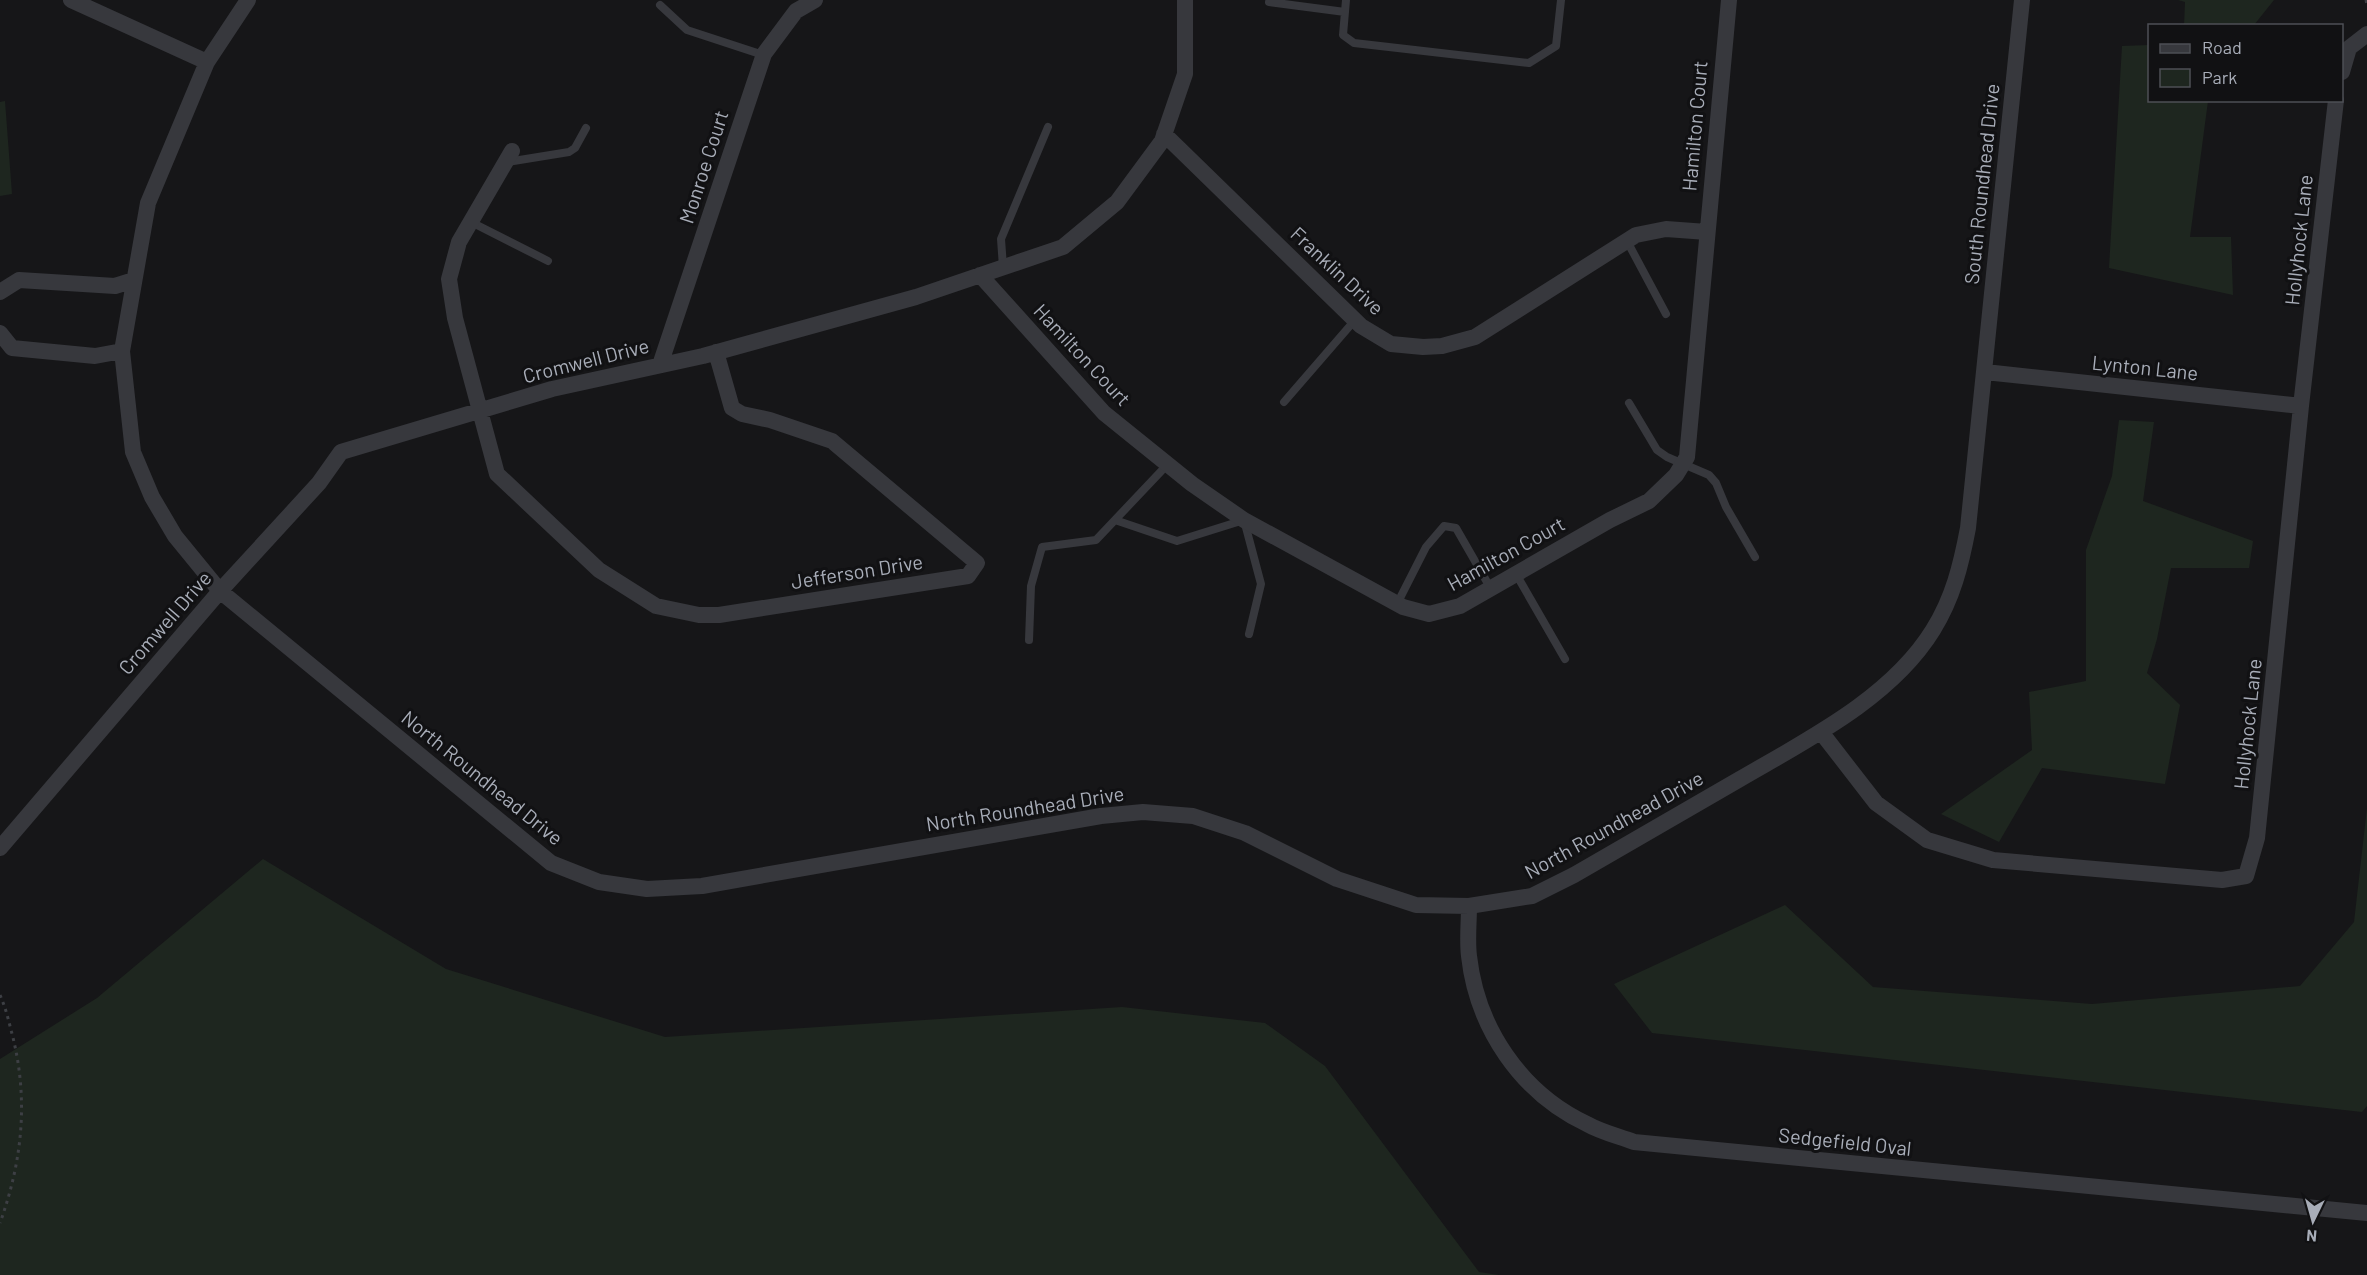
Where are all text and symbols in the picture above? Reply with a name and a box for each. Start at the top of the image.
legend [2148,24,2343,102]
text: Road [2202,36,2242,58]
street label: Hamilton Court [1676,60,1712,192]
text: Park [2202,66,2237,88]
street label: South Roundhead Drive [1959,82,2003,285]
street label: Monroe Court [674,107,733,226]
street label: Hollyhock Lane [2279,173,2317,306]
street label: Franklin Drive [1286,221,1389,319]
street label: Hamilton Court [1029,298,1136,410]
street label: Cromwell Drive [520,333,651,387]
street label: Lynton Lane [2091,349,2199,385]
street label: Hamilton Court [1443,511,1569,595]
street label: Jefferson Drive [789,549,924,593]
street label: Cromwell Drive [113,566,216,679]
street label: Hollyhock Lane [2228,657,2266,790]
street label: North Roundhead Drive [397,705,568,850]
street label: North Roundhead Drive [1520,765,1707,883]
street label: North Roundhead Drive [924,780,1126,836]
street label: Sedgefield Oval [1777,1122,1913,1160]
north arrow [2283,1191,2343,1251]
text: N [2306,1227,2318,1246]

